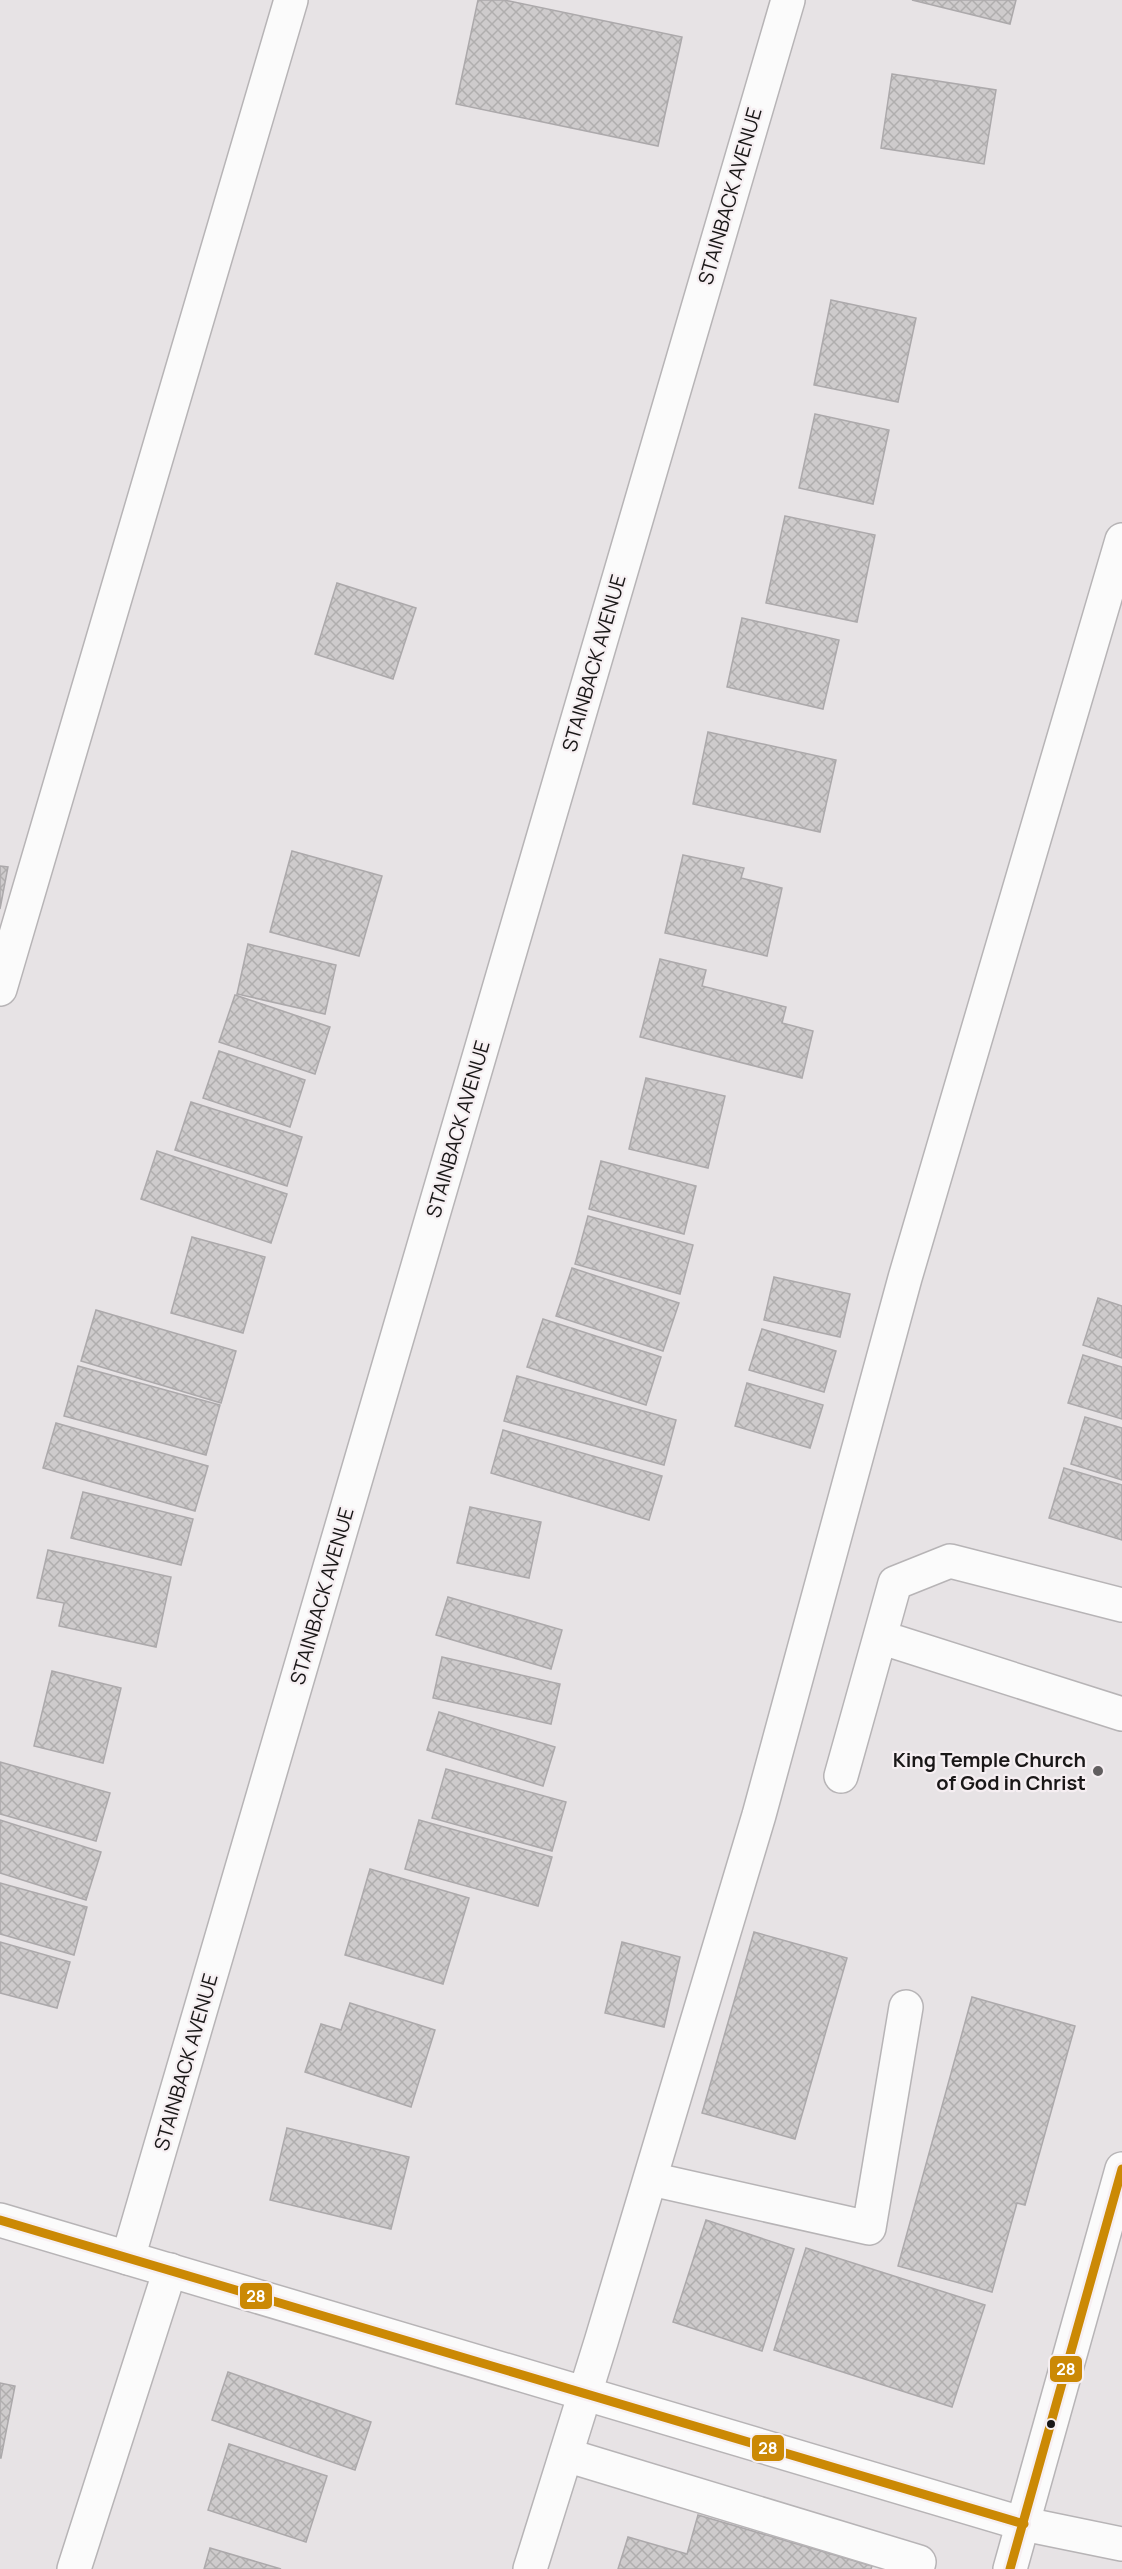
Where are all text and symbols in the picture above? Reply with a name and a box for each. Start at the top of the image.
street label: STAINBACK AVENUE [691,104,768,288]
street label: STAINBACK AVENUE [555,571,632,755]
street label: STAINBACK AVENUE [419,1037,496,1221]
street label: STAINBACK AVENUE [283,1504,360,1688]
place label: King Temple Church of God in Christ [893,1746,1086,1796]
marker: King Temple Church of God in Christ [1091,1764,1105,1778]
street label: STAINBACK AVENUE [147,1970,224,2154]
line badge: 28 [239,2282,273,2310]
text: 28 [246,2285,266,2307]
line badge: 28 [1049,2355,1083,2383]
text: 28 [1056,2358,1076,2380]
unlabelled marker [1045,2418,1057,2430]
line badge: 28 [751,2434,785,2462]
text: 28 [758,2437,778,2459]

